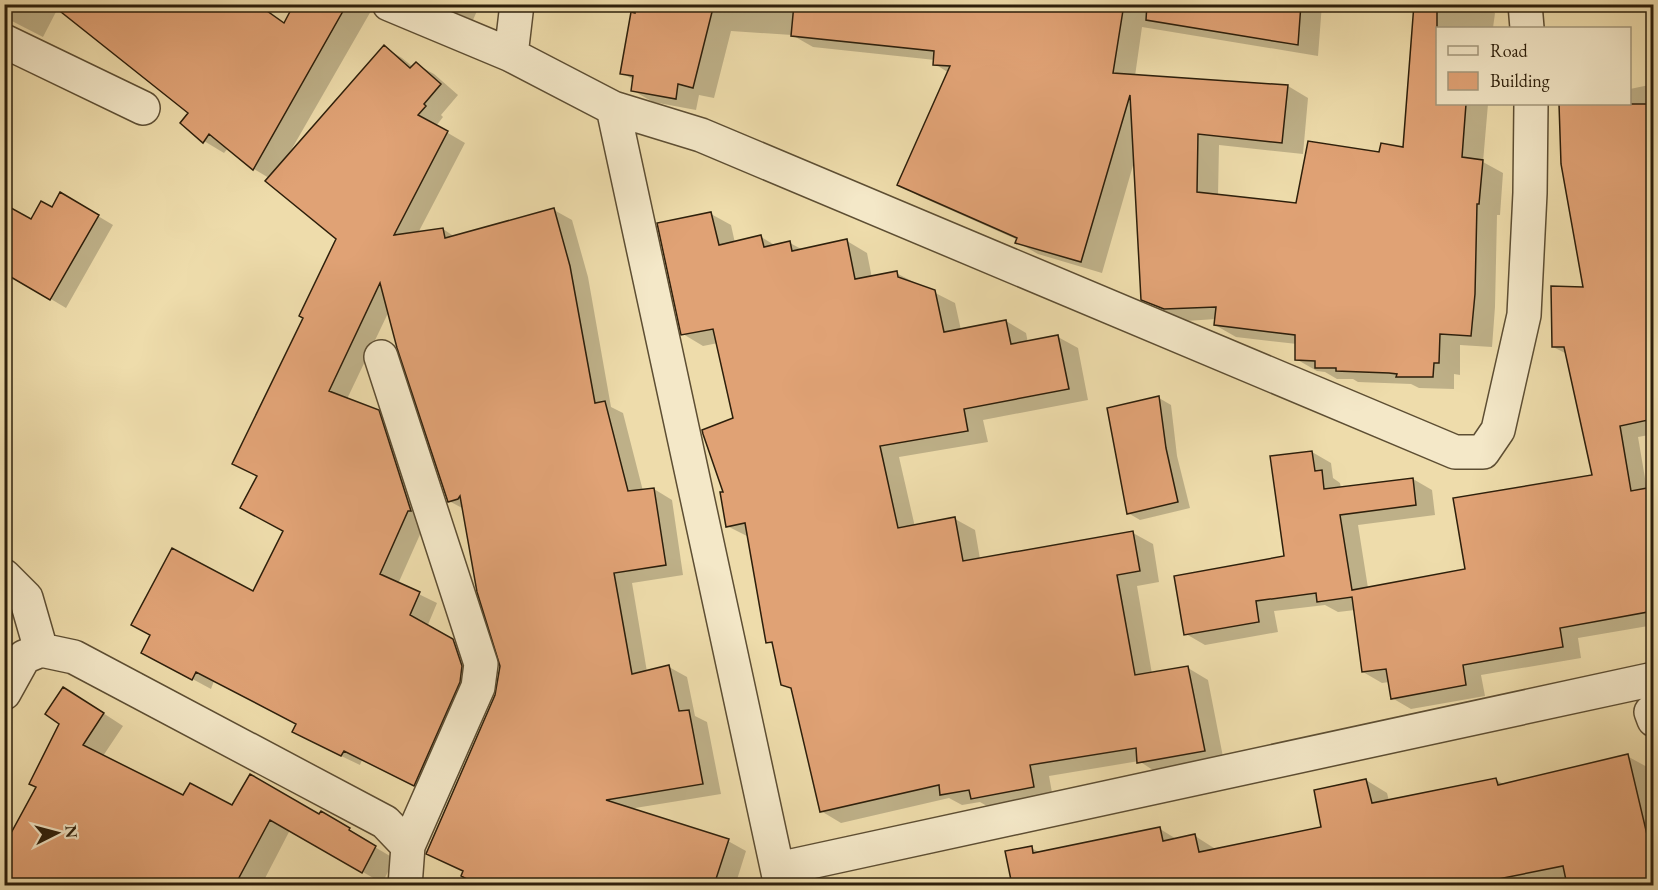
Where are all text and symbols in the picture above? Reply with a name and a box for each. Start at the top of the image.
legend [1436,27,1631,105]
text: Road [1490,39,1529,62]
text: Building [1490,69,1550,92]
north arrow [27,803,87,863]
text: N [60,824,83,839]

